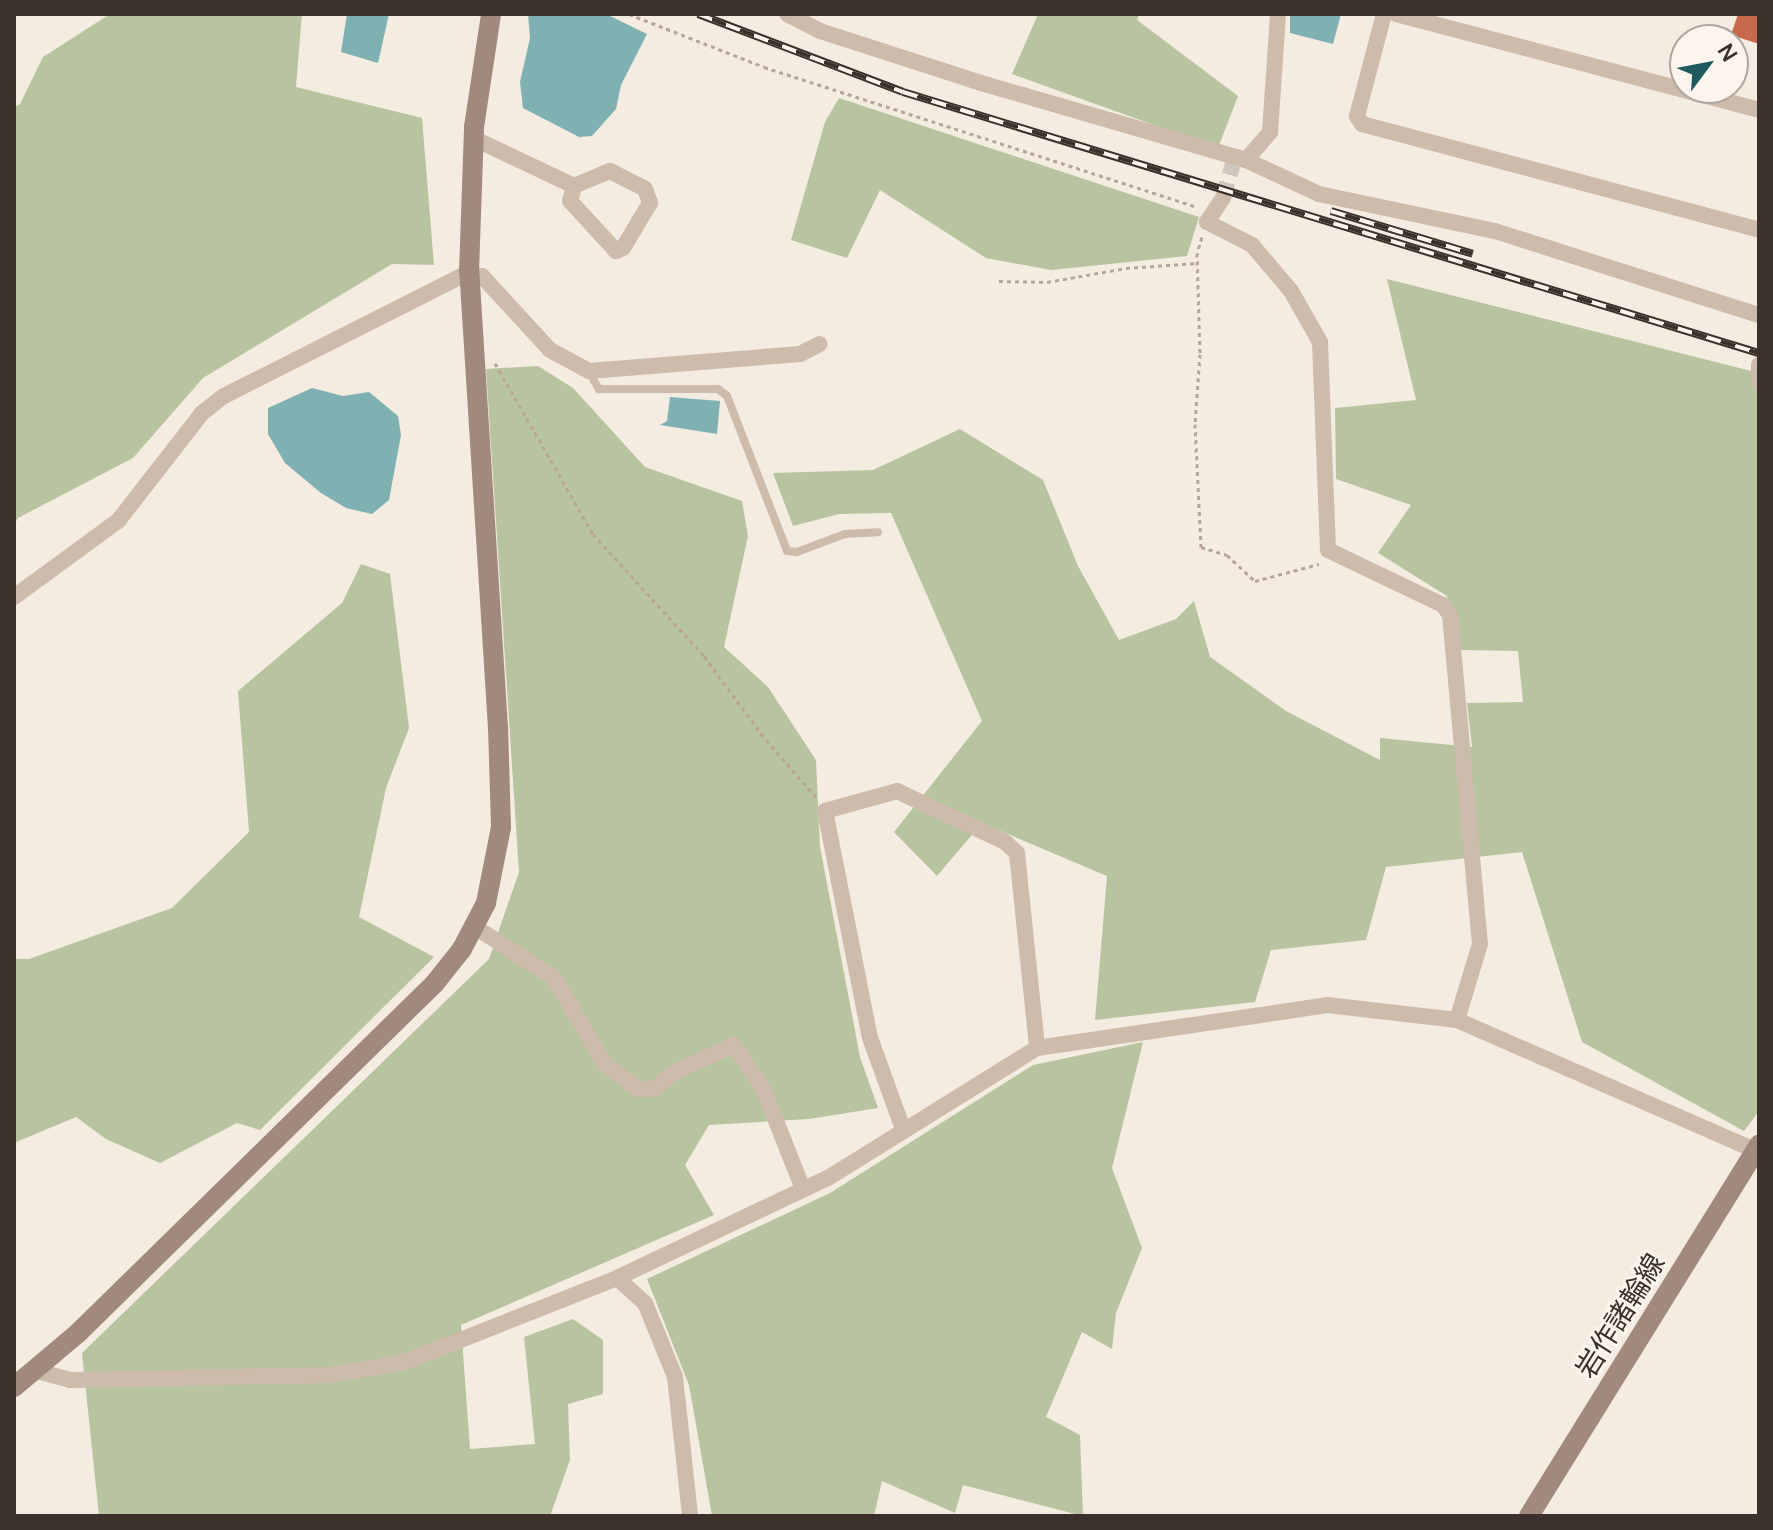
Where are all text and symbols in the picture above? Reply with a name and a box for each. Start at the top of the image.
north arrow [1669,24,1749,104]
text: N [1711,38,1745,67]
street label: 岩作諸輪線 [1568,1247,1670,1383]

